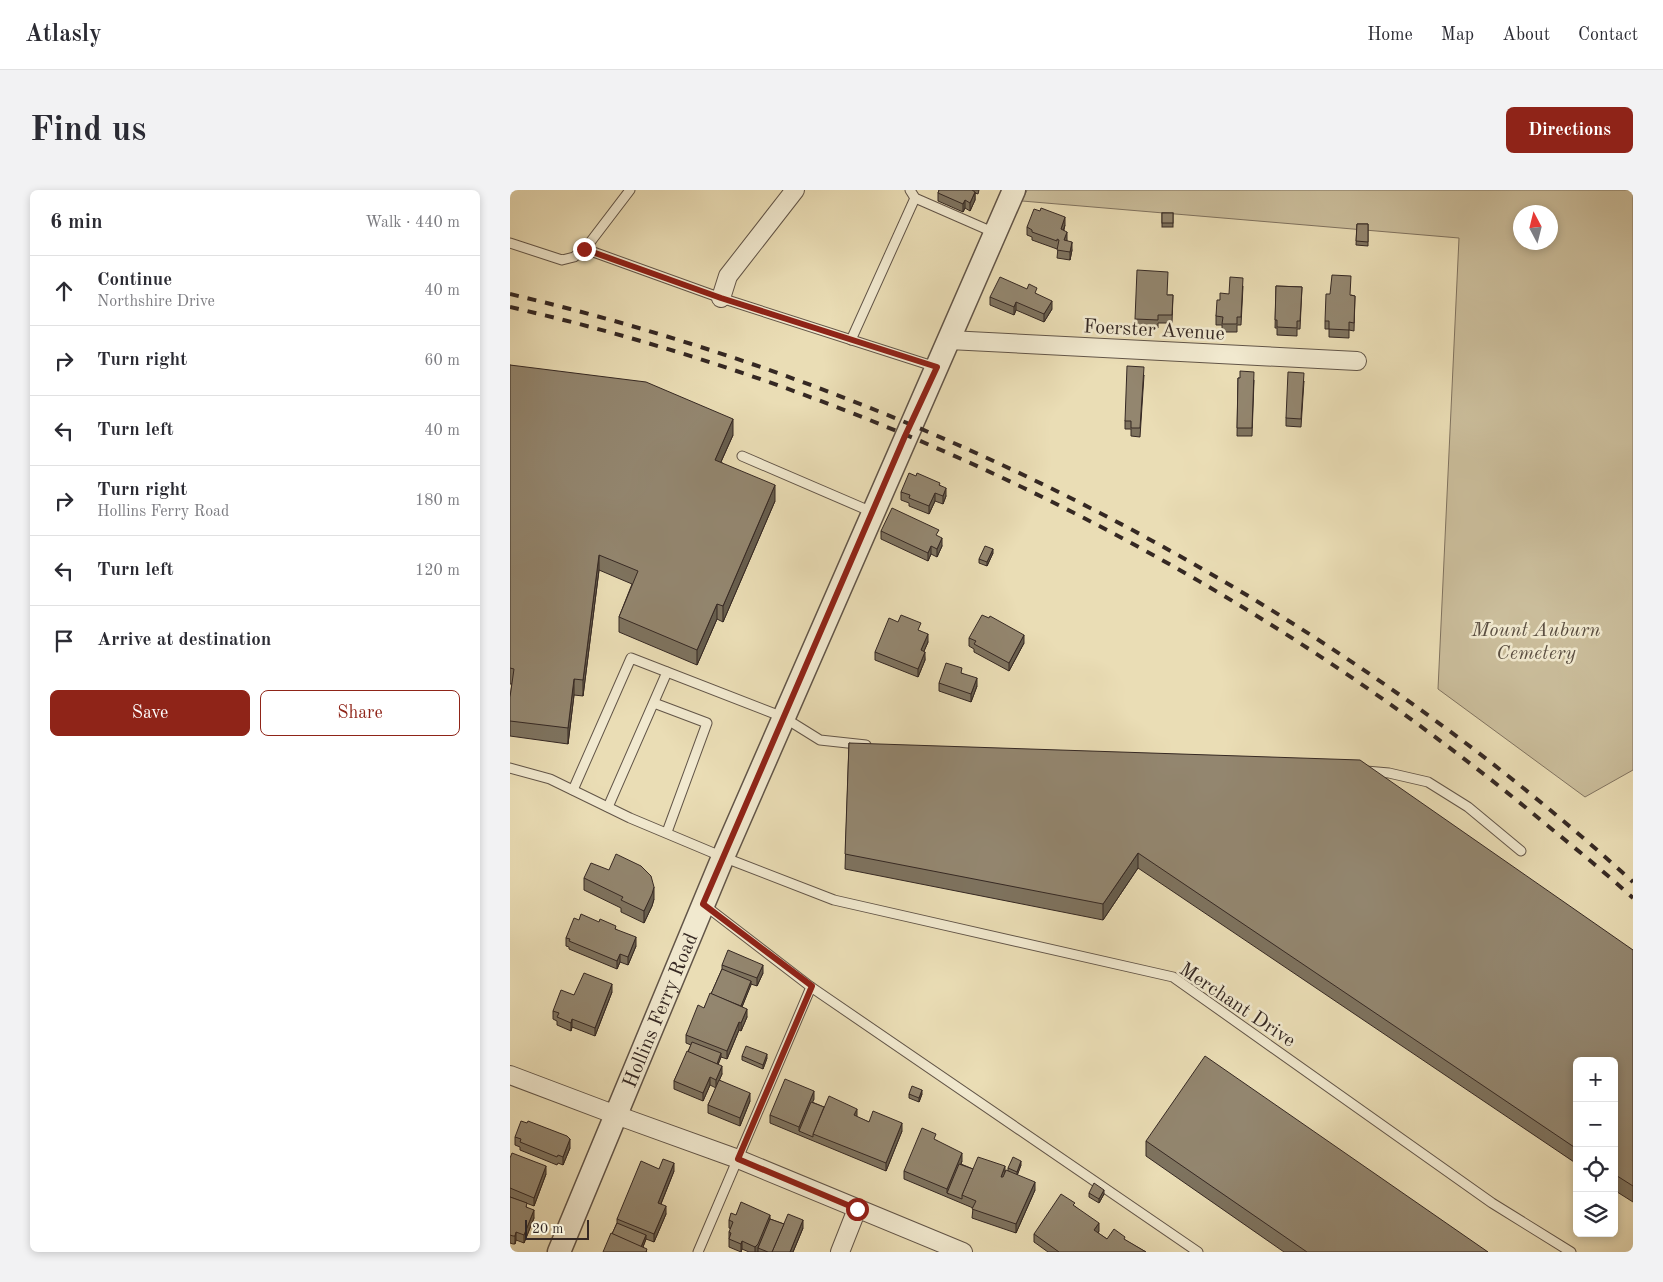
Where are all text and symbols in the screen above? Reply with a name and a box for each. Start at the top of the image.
text: Atlasly [25,23,102,47]
text: Home [1367,26,1413,44]
text: Map [1441,26,1474,44]
text: About [1502,26,1550,44]
text: Contact [1578,26,1638,44]
button: Directions [1506,107,1633,153]
text: Find us [30,113,146,148]
north arrow [1513,205,1558,250]
text: 6 min [50,212,103,233]
text: Walk · 440 m [365,215,460,231]
route end [573,238,596,261]
text: Continue [97,271,172,290]
icon: ahead [50,277,78,305]
text: 40 m [424,283,460,299]
text: Northshire Drive [97,294,215,310]
street label: Foerster Avenue [1083,317,1225,345]
icon: right [50,347,78,375]
text: Turn right [97,351,187,370]
text: 60 m [424,353,460,369]
icon: left [50,417,78,445]
text: Turn left [97,421,174,440]
text: 40 m [424,423,460,439]
text: Turn right [97,481,187,500]
icon: right [50,487,78,515]
text: 180 m [415,493,460,509]
text: Hollins Ferry Road [97,504,229,520]
icon: left [50,557,78,585]
text: Turn left [97,561,174,580]
text: 120 m [415,563,460,579]
park label: Mount Auburn Cemetery [1470,621,1601,664]
icon: arrive [50,627,78,655]
text: Arrive at destination [97,631,271,650]
button: Save [50,690,250,736]
button: Share [260,690,460,736]
street label: Hollins Ferry Road [620,931,702,1091]
street label: Merchant Drive [1175,960,1298,1052]
map controls [1573,1057,1618,1237]
button: + [1573,1057,1618,1102]
button: − [1573,1102,1618,1147]
button: locate [1573,1147,1618,1192]
button: layers [1573,1192,1618,1237]
route start [846,1198,869,1221]
scale bar [525,1217,589,1240]
text: 20 m [532,1222,563,1236]

